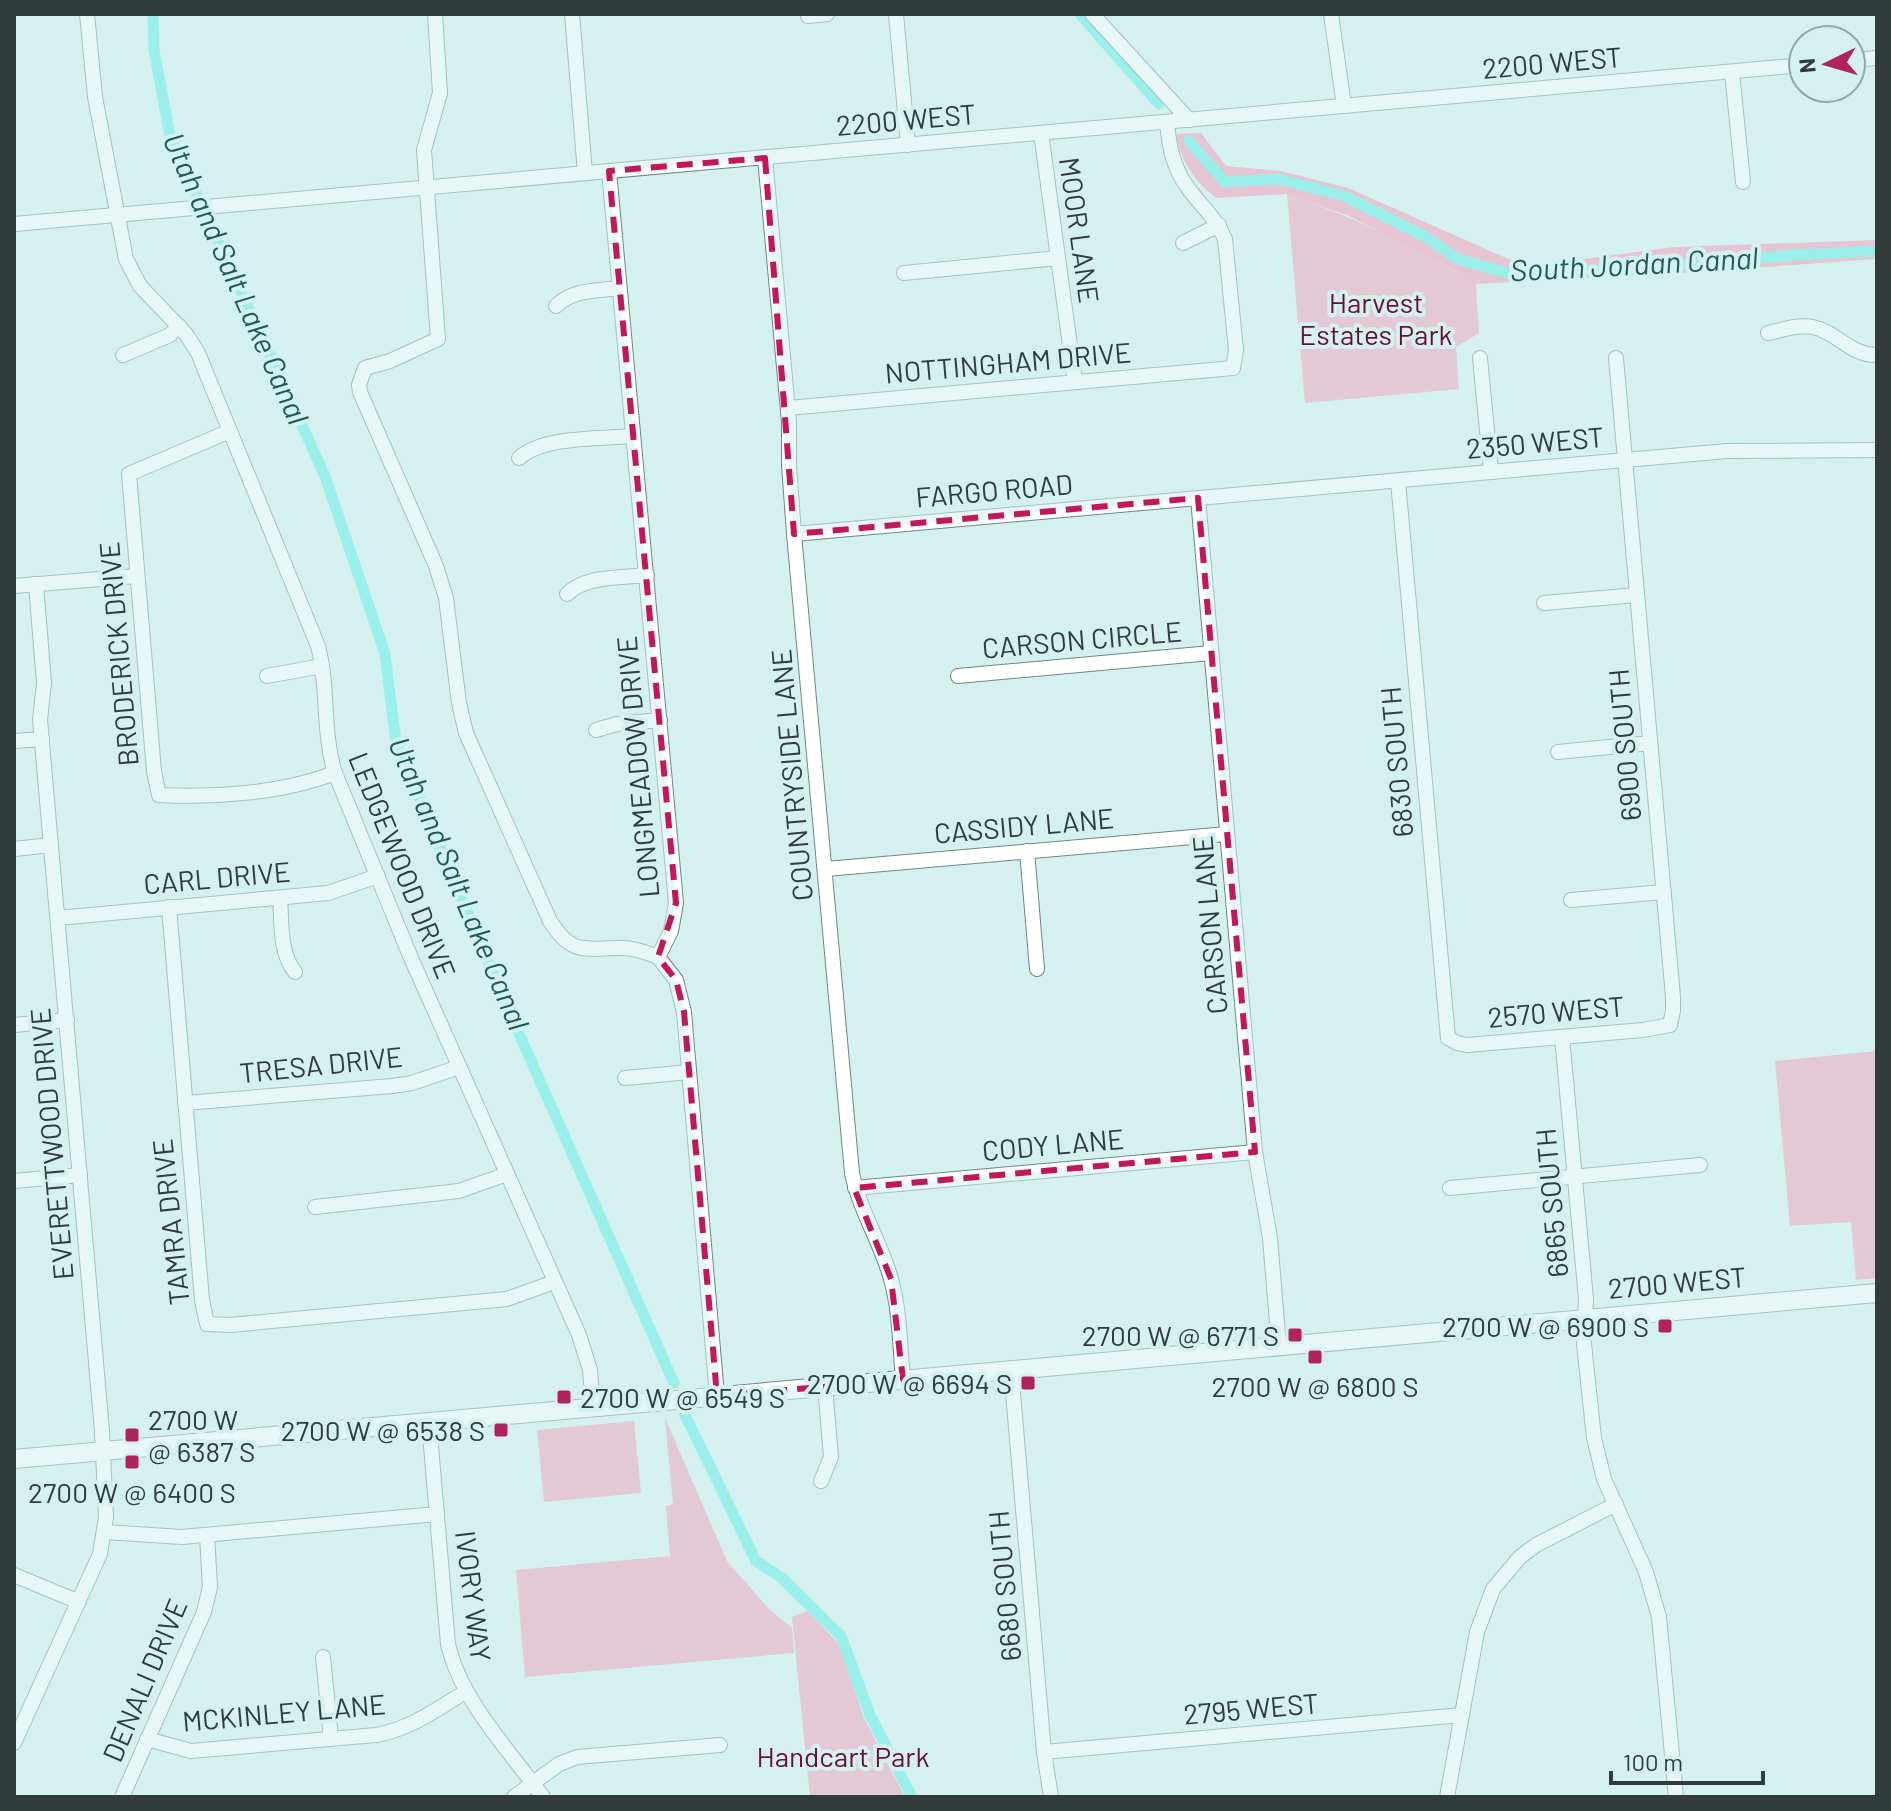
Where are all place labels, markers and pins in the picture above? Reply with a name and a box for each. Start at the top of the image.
place label: 2700 W @ 6900 S [1442,1309,1649,1343]
marker: 2700 W @ 6900 S [1656,1317,1674,1335]
place label: 2700 W @ 6771 S [1082,1318,1279,1352]
marker: 2700 W @ 6771 S [1286,1326,1304,1344]
marker: 2700 W @ 6800 S [1306,1348,1324,1366]
place label: 2700 W @ 6694 S [807,1366,1012,1400]
place label: 2700 W @ 6800 S [1211,1369,1419,1403]
marker: 2700 W @ 6694 S [1019,1374,1037,1392]
place label: 2700 W @ 6549 S [580,1380,785,1414]
marker: 2700 W @ 6549 S [555,1388,573,1406]
place label: 2700 W @ 6387 S [148,1402,255,1468]
place label: 2700 W @ 6538 S [281,1413,485,1447]
marker: 2700 W @ 6538 S [492,1421,510,1439]
marker: 2700 W @ 6387 S [123,1426,141,1444]
marker: 2700 W @ 6400 S [123,1453,141,1471]
place label: 2700 W @ 6400 S [28,1475,236,1509]

